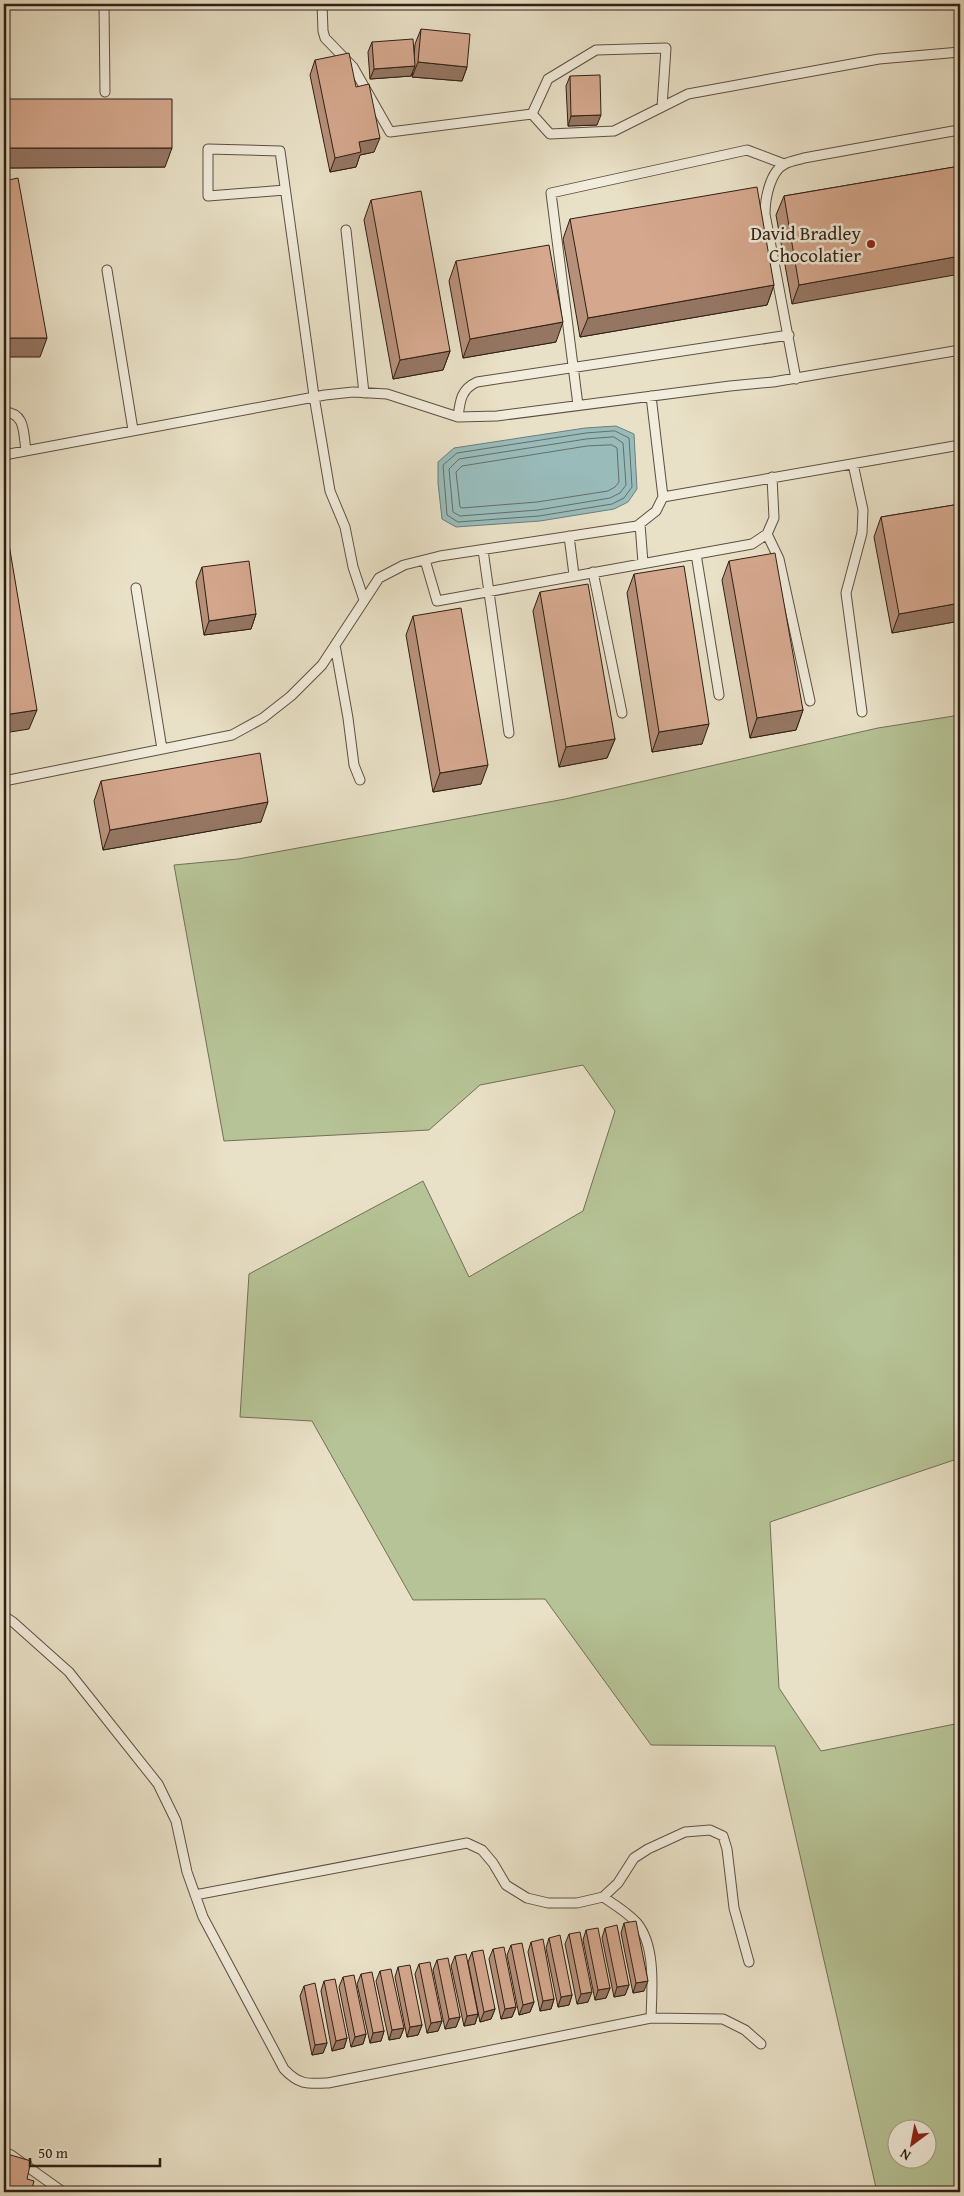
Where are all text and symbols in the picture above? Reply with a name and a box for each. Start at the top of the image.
place label: David Bradley Chocolatier [750,219,862,269]
marker: David Bradley Chocolatier [865,238,877,250]
north arrow [886,2118,936,2168]
scale bar [30,2136,160,2168]
text: 50 m [38,2142,69,2163]
text: N [895,2144,914,2166]

